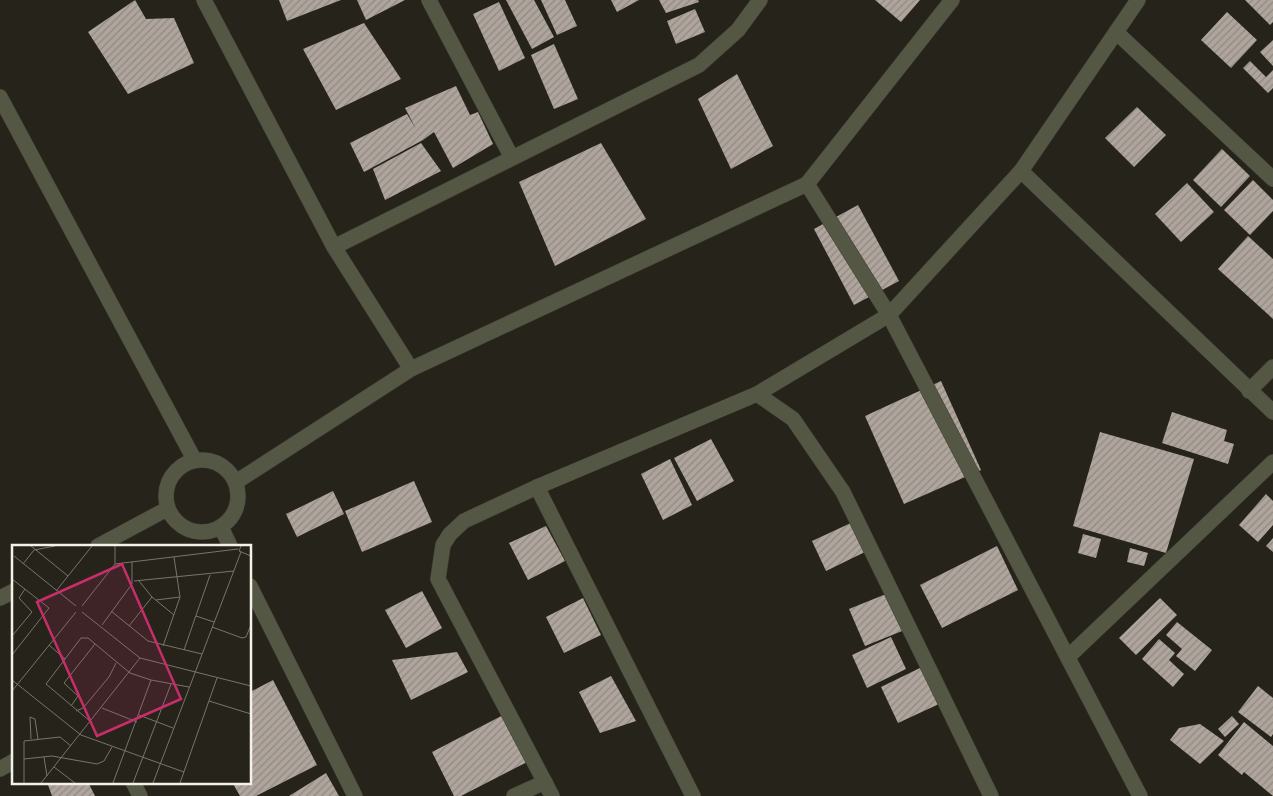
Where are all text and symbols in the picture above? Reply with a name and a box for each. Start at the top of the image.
inset map [12,545,251,784]

